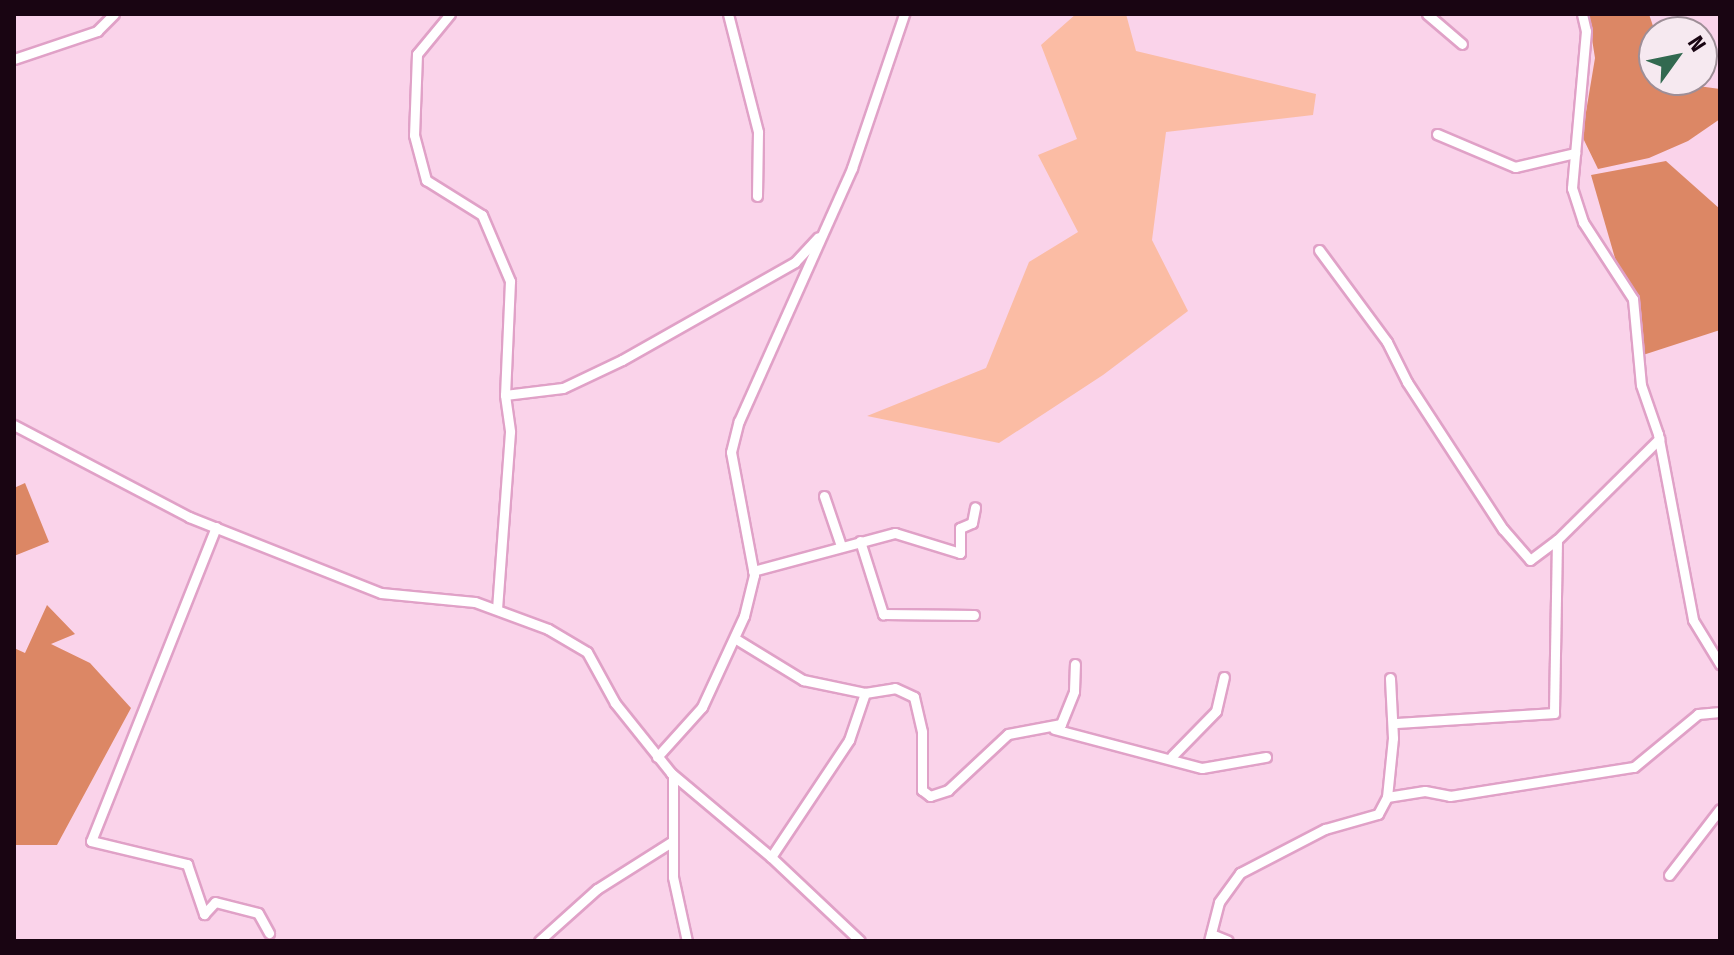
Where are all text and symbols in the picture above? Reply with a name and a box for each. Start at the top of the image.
north arrow [1638,16,1718,96]
text: N [1682,31,1712,57]

